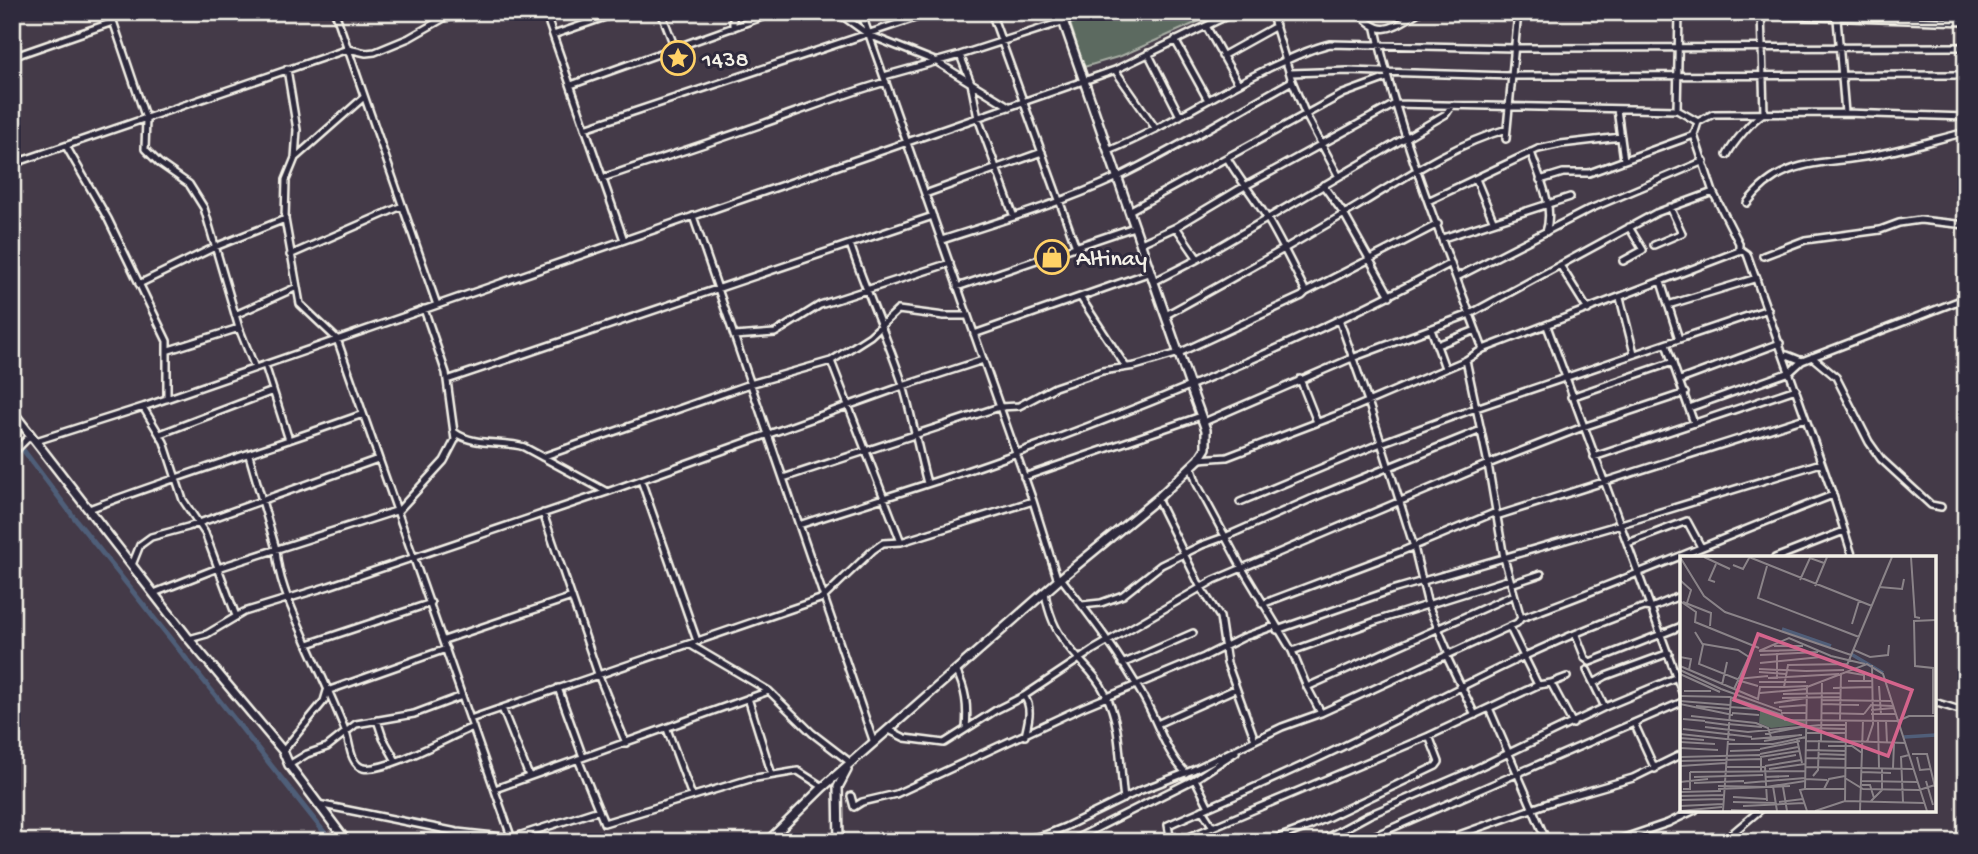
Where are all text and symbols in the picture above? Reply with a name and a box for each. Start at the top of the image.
place icon: 1438 [659,39,697,77]
place label: 1438 [701,47,749,76]
shop icon: Altinay [1033,238,1071,276]
place label: Altinay [1076,246,1147,275]
inset map [1680,556,1936,812]

